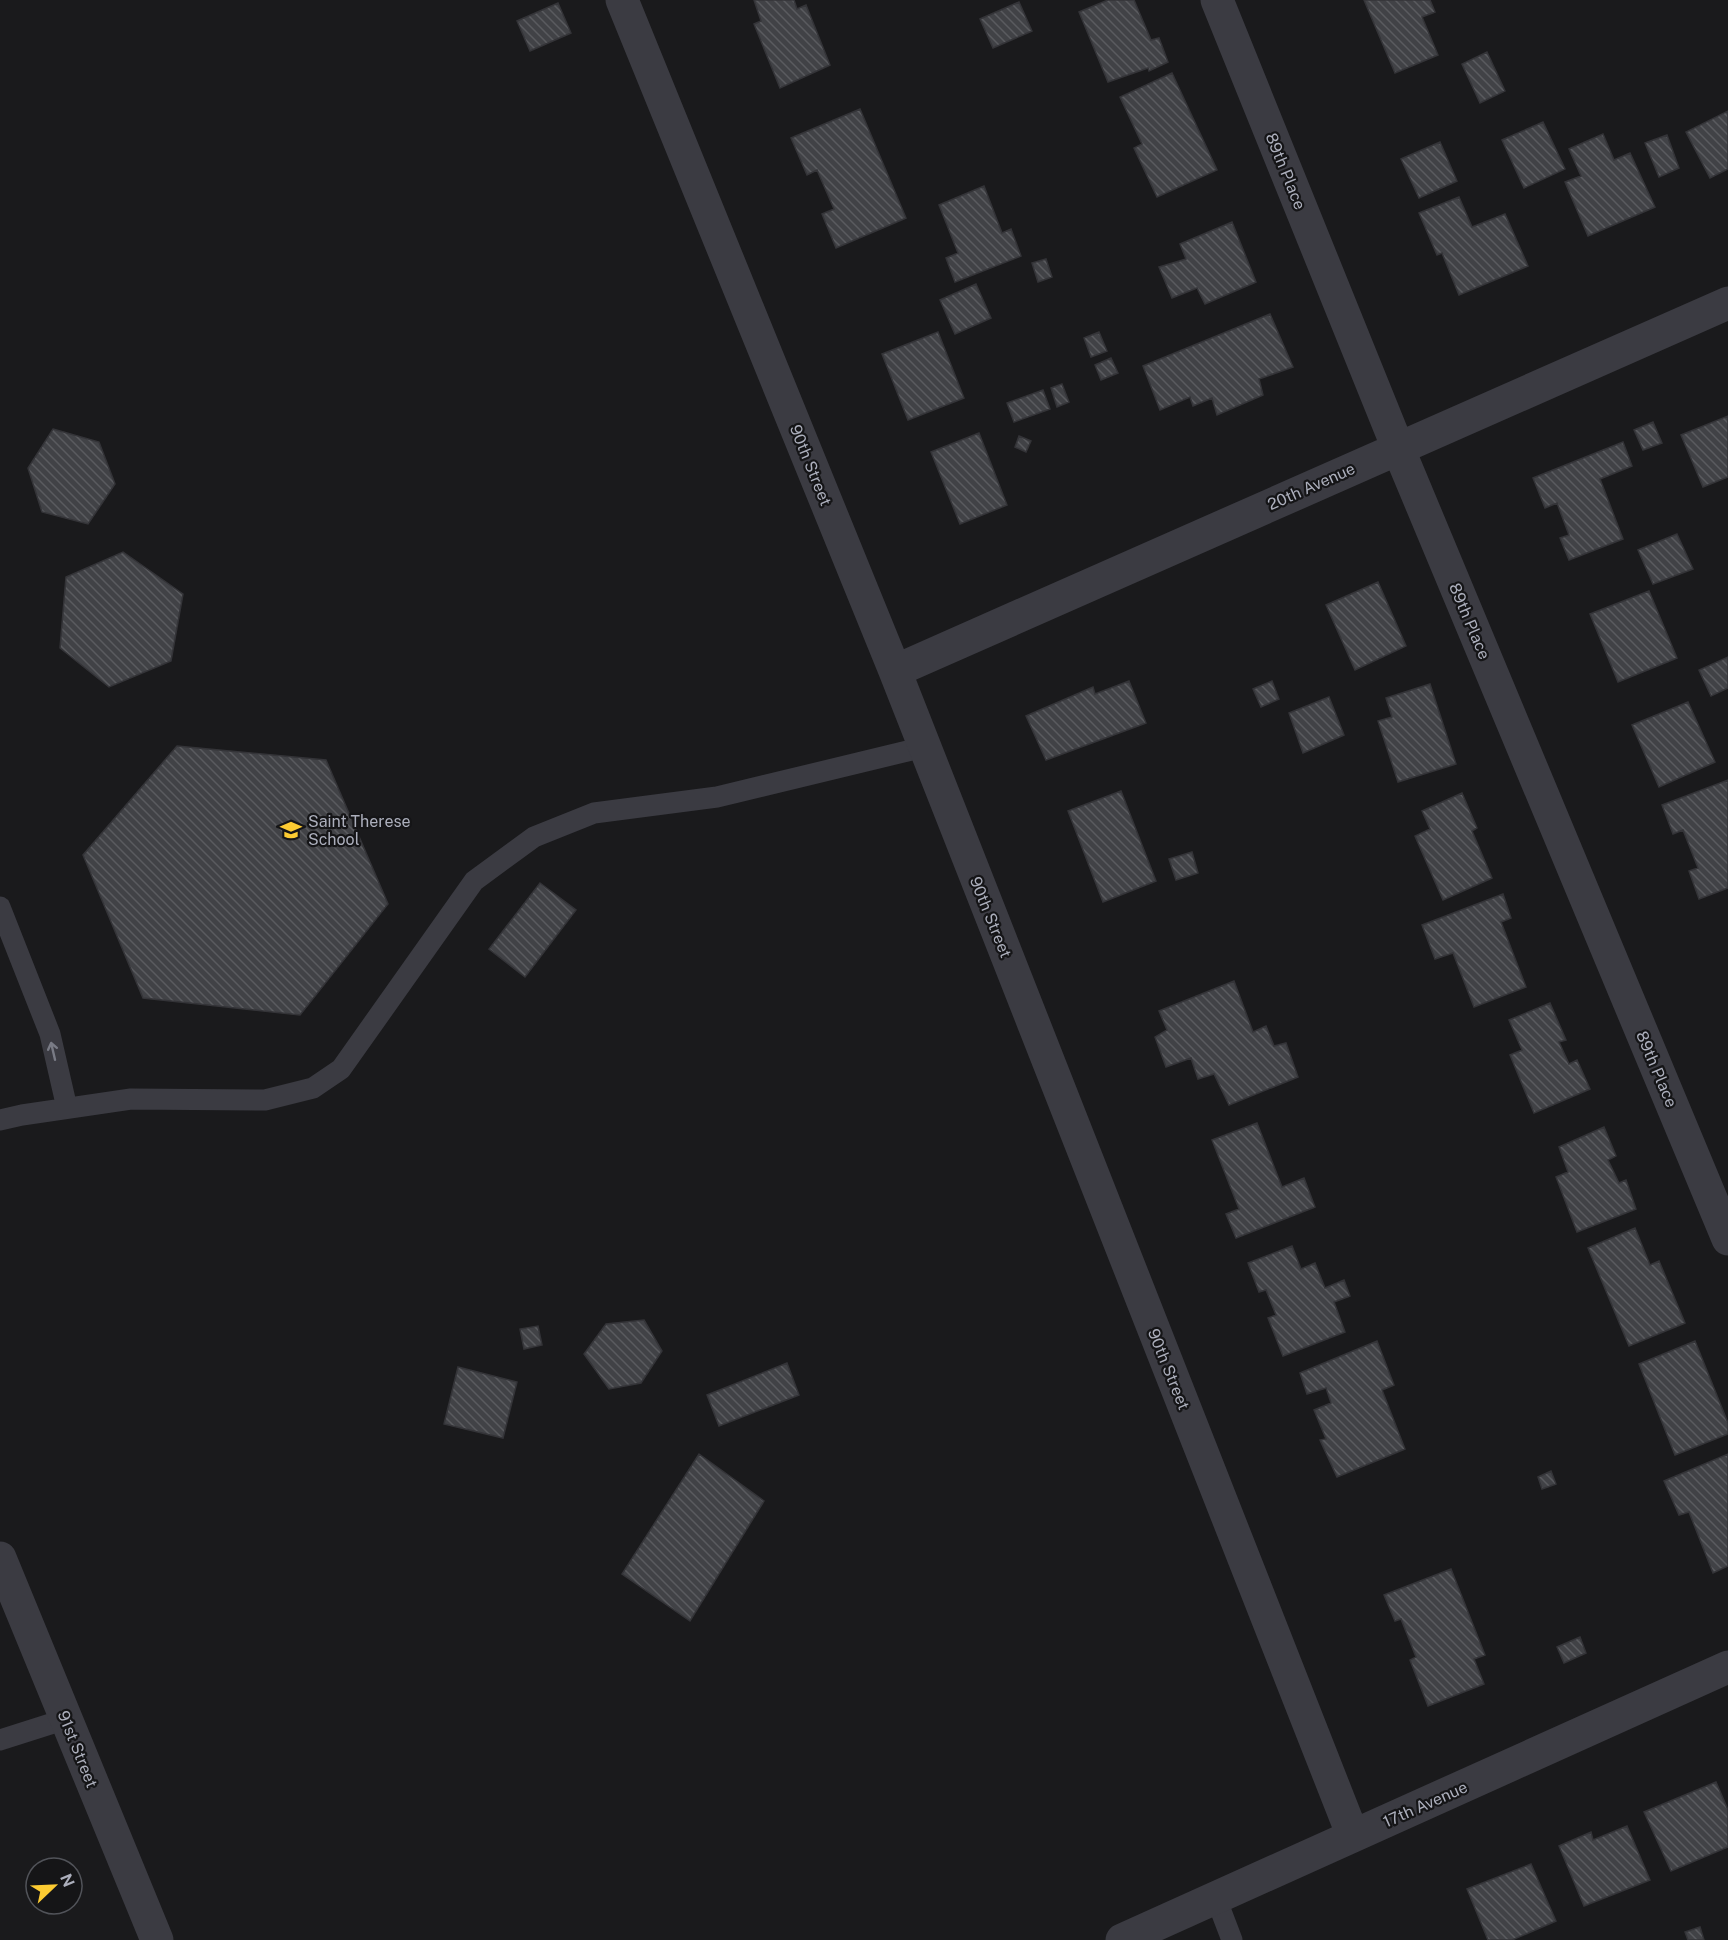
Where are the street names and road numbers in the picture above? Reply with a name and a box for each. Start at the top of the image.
street label: 89th Place [1262,130,1310,212]
street label: 90th Street [786,422,835,508]
street label: 20th Avenue [1265,459,1358,514]
street label: 89th Place [1445,580,1494,662]
street label: 90th Street [966,874,1015,960]
street label: 89th Place [1632,1028,1681,1110]
street label: 90th Street [1144,1326,1193,1412]
street label: 91st Street [54,1708,102,1790]
street label: 17th Avenue [1380,1777,1470,1832]

